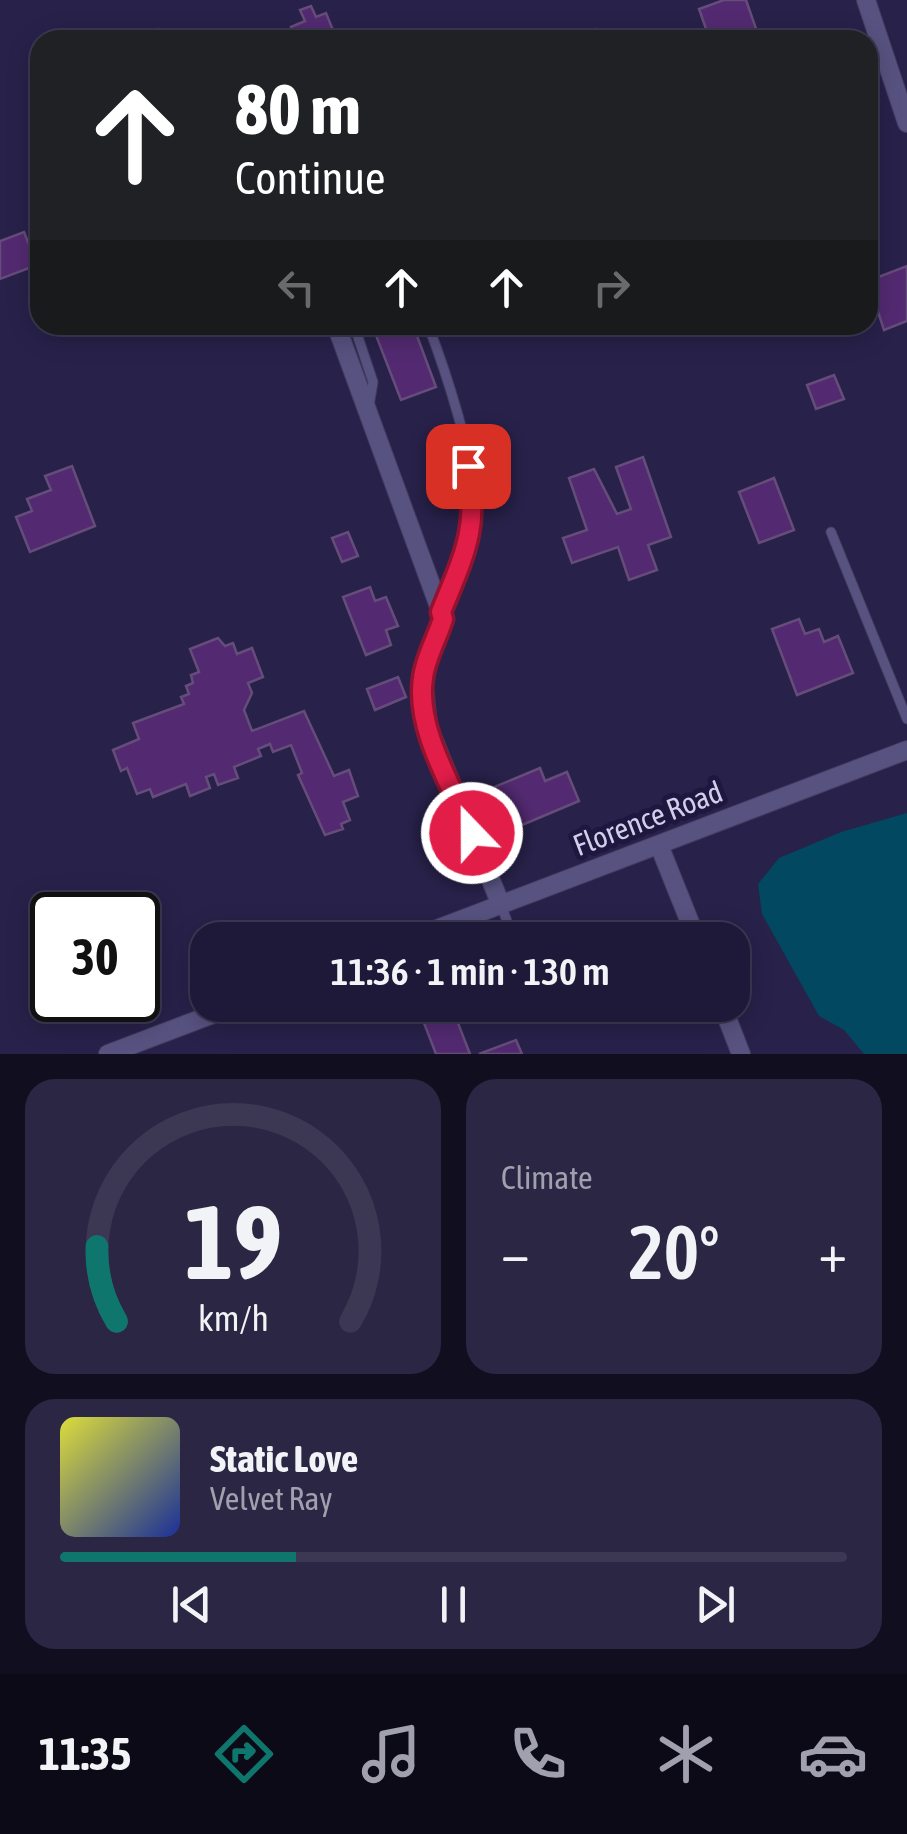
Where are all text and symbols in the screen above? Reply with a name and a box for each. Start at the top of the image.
text: 80 m [235,69,361,149]
icon: ahead [70,70,200,200]
text: Continue [235,152,386,204]
icon: left [269,260,324,315]
icon: ahead [374,260,429,315]
icon: ahead [479,260,534,315]
icon: right [584,260,639,315]
pin [426,424,511,509]
icon: arrive [441,439,496,494]
street label: Florence Road [568,774,727,862]
position arrow [420,781,524,885]
speed limit sign: 30 [30,892,160,1022]
text: 11:36 · 1 min · 130 m [330,950,610,993]
text: Climate [501,1159,593,1196]
text: 19 [184,1182,282,1301]
text: 20° [628,1209,720,1295]
text: − [501,1221,530,1284]
text: + [818,1221,847,1284]
text: km/h [198,1298,268,1339]
text: Static Love [210,1437,358,1480]
text: Velvet Ray [210,1480,332,1517]
icon: previous [164,1577,219,1632]
icon: pause [426,1577,481,1632]
icon: next [688,1577,743,1632]
icon: directions [209,1719,279,1789]
icon: music [356,1719,426,1789]
icon: phone [503,1719,573,1789]
icon: climate [651,1719,721,1789]
icon: car [798,1719,868,1789]
text: 11:35 [39,1728,131,1780]

